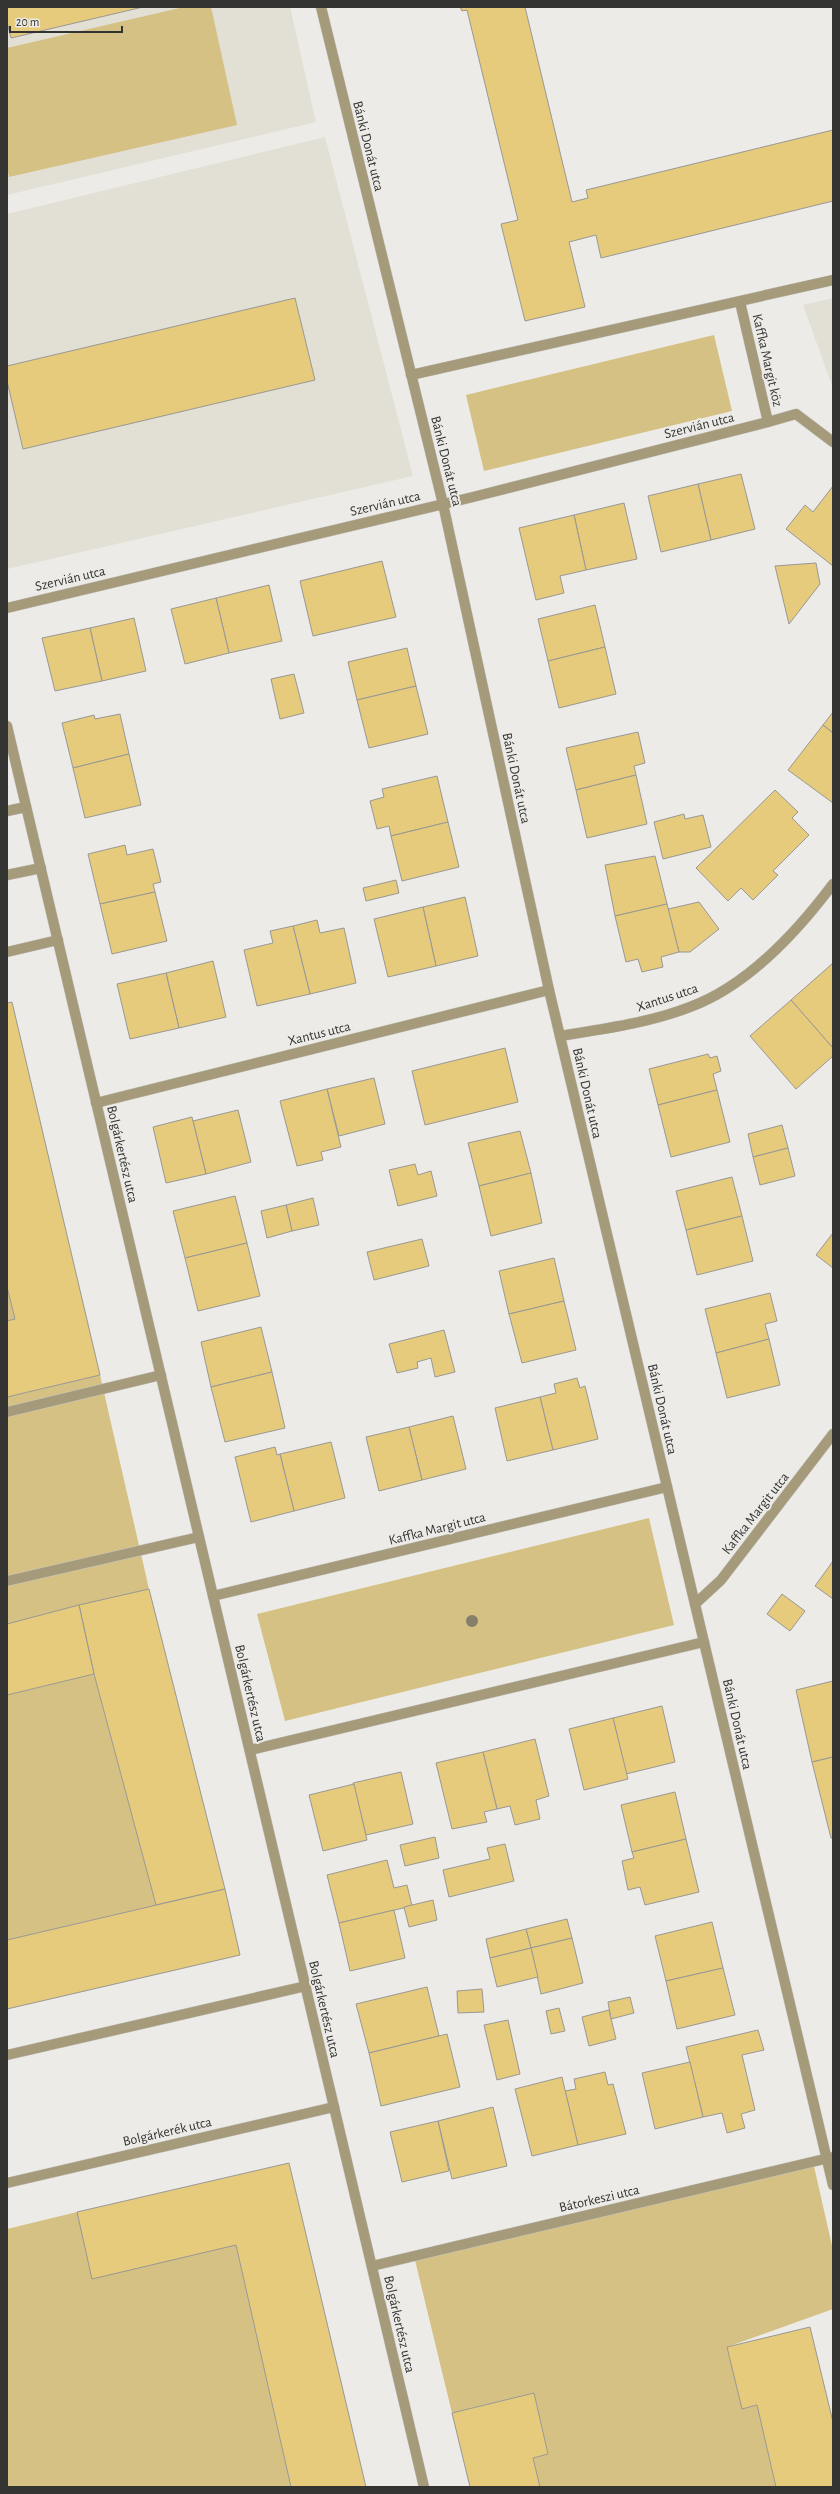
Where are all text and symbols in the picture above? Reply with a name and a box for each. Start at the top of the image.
scale bar [10,8,122,34]
text: 20 m [16,16,39,28]
street label: Bánki Donát utca [350,100,386,193]
street label: Kaffka Margit köz [750,312,785,408]
street label: Szervián utca [663,410,736,441]
street label: Bánki Donát utca [428,415,464,508]
street label: Szervián utca [349,489,422,519]
street label: Szervián utca [34,564,107,594]
street label: Bánki Donát utca [500,731,533,825]
street label: Xantus utca [635,981,700,1014]
street label: Xantus utca [287,1019,352,1048]
street label: Bánki Donát utca [570,1047,604,1140]
street label: Bolgárkertész utca [104,1104,140,1205]
street label: Bánki Donát utca [645,1363,679,1456]
street label: Kaffka Margit utca [720,1470,792,1557]
street label: Kaffka Margit utca [387,1510,488,1548]
street label: Bolgárkertész utca [232,1643,268,1744]
street label: Bánki Donát utca [720,1678,754,1771]
street label: Bolgárkertész utca [306,1959,342,2060]
street label: Bolgárkerék utca [122,2115,213,2149]
street label: Bátorkeszi utca [558,2183,641,2215]
street label: Bolgárkertész utca [381,2274,417,2375]

